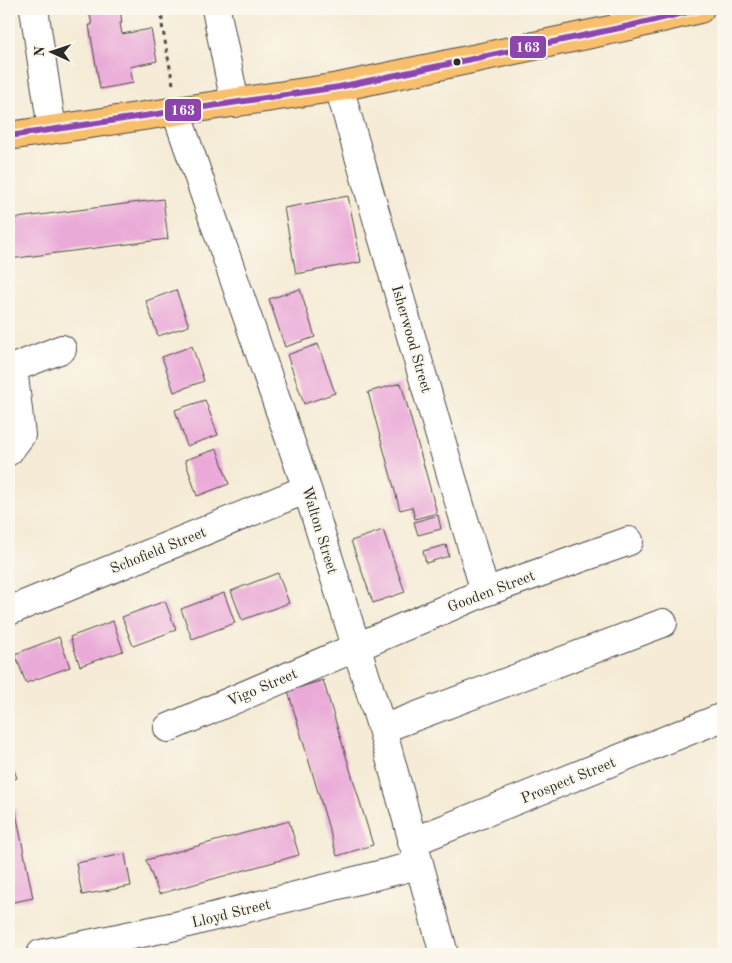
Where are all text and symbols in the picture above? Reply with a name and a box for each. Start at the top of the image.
north arrow [28,28,78,78]
line badge: 163 [509,35,547,59]
text: 163 [516,41,540,55]
text: N [33,45,47,57]
unlabelled marker [452,57,462,67]
line badge: 163 [164,98,202,122]
text: 163 [171,104,195,118]
street label: Isherwood Street [388,284,433,395]
street label: Walton Street [298,485,339,576]
street label: Schofield Street [108,525,209,577]
street label: Gooden Street [446,569,537,616]
street label: Vigo Street [225,667,300,710]
street label: Prospect Street [519,756,618,807]
street label: Lloyd Street [190,897,272,931]

